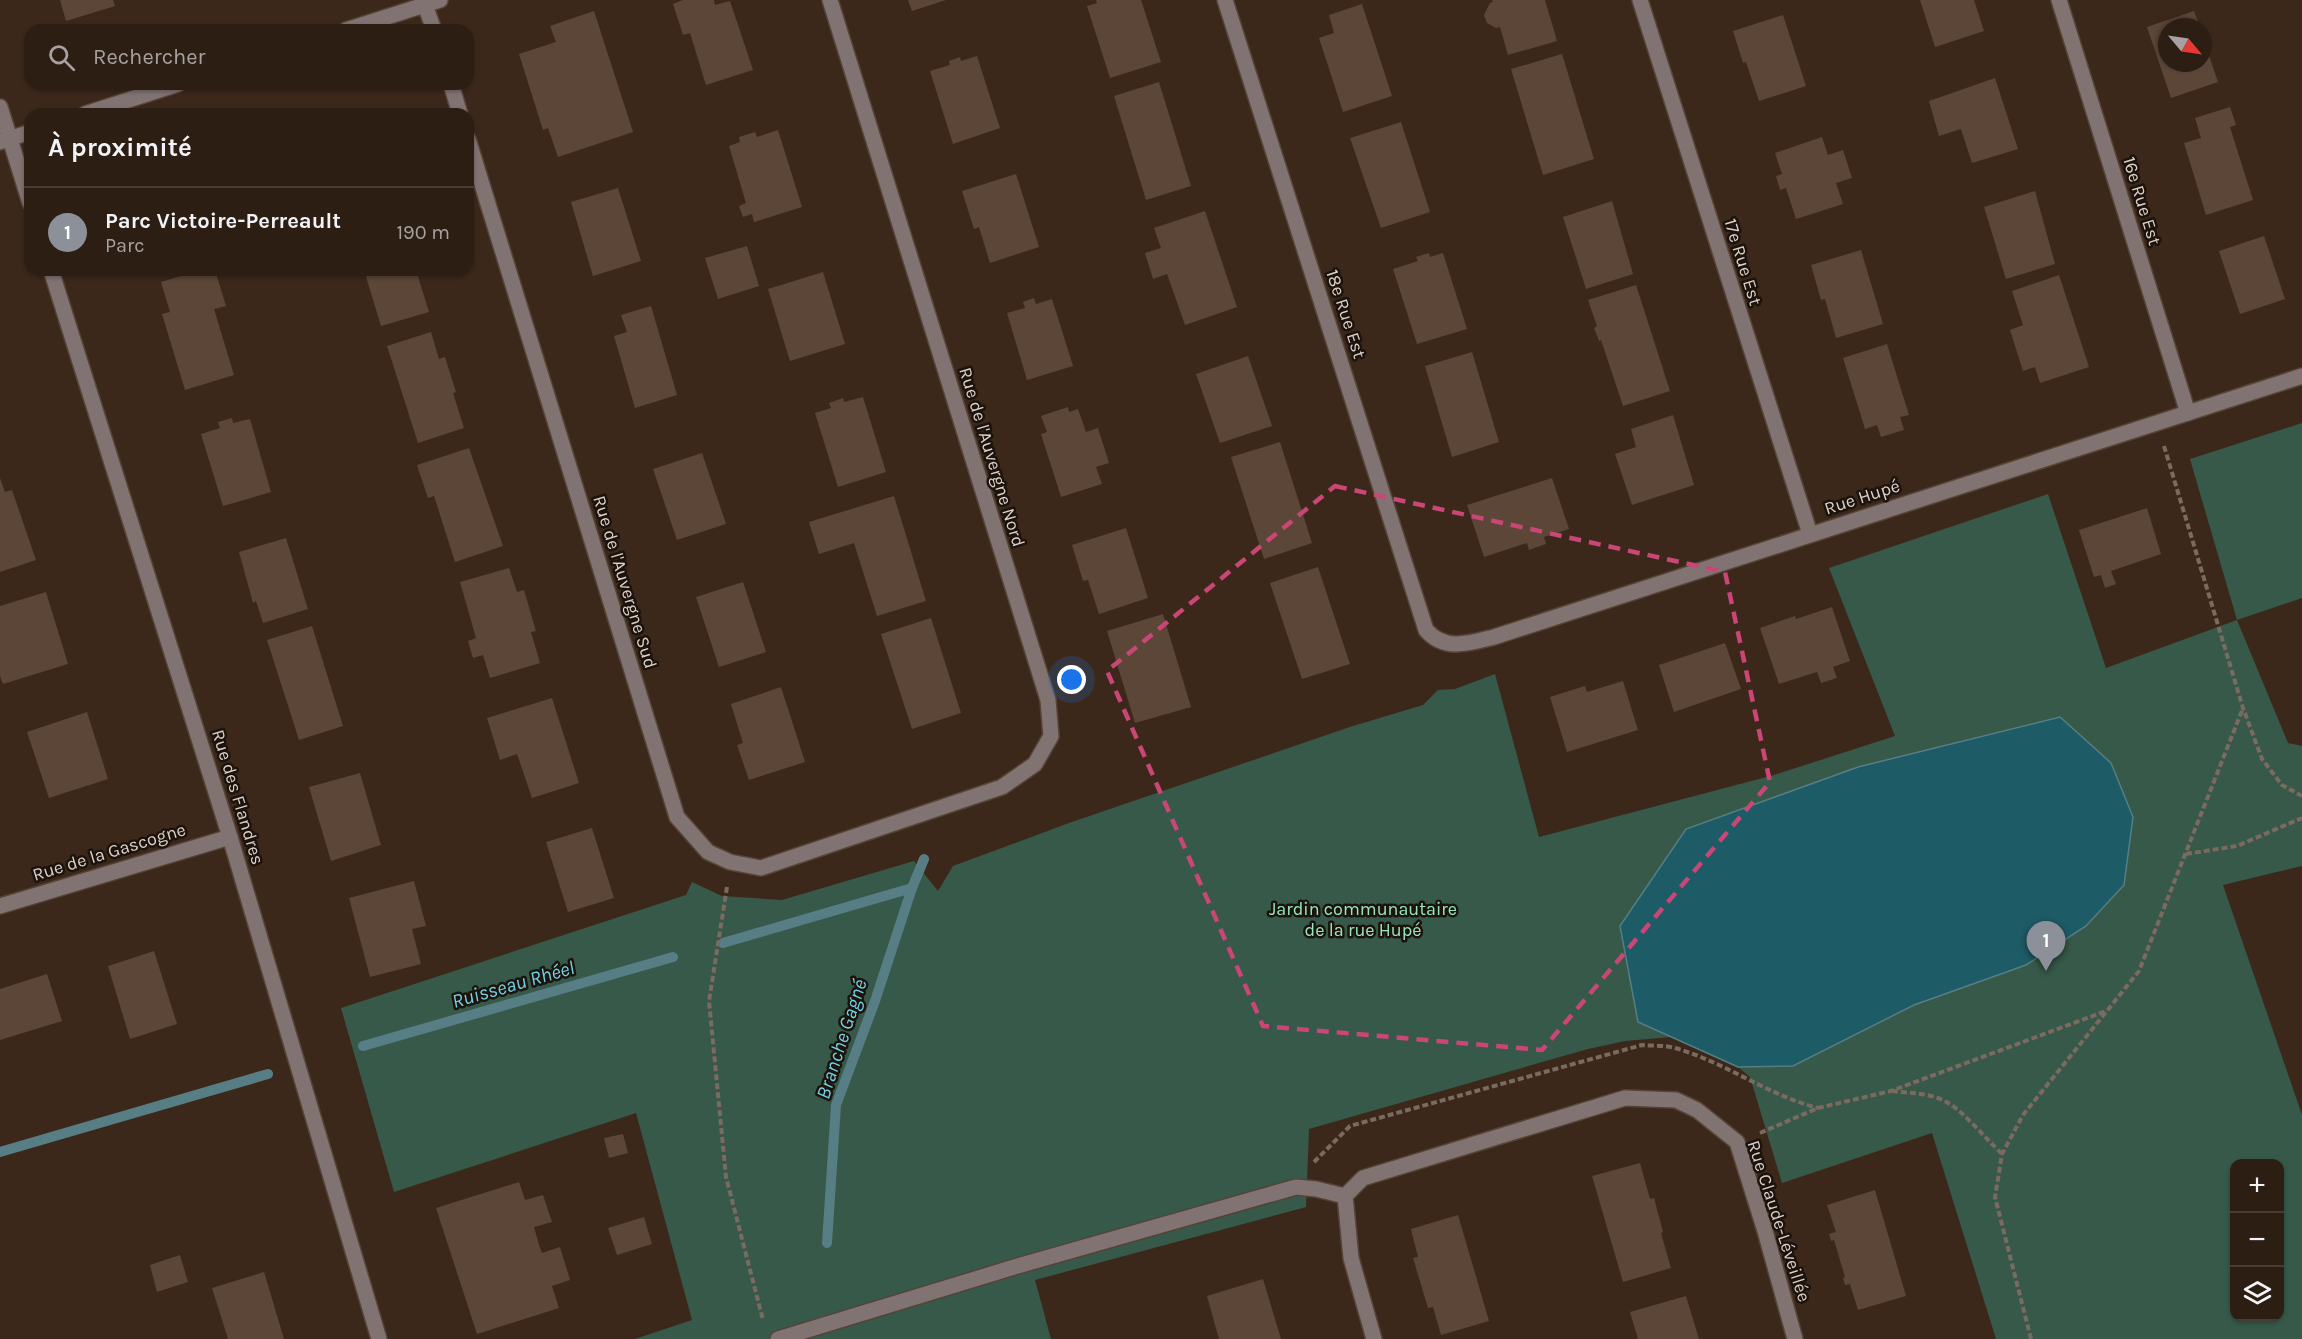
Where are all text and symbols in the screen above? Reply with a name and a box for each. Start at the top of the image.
north arrow [2158,18,2212,72]
search box [24,24,474,90]
icon: search [45,41,78,74]
text: Rechercher [93,44,206,70]
text: À proximité [48,132,192,163]
street label: 16e Rue Est [2118,154,2166,248]
text: Parc Victoire-Perreault [105,208,341,234]
street label: 17e Rue Est [1719,216,1767,308]
text: 1 [64,221,71,244]
text: 190 m [396,221,450,244]
text: Parc [105,234,145,257]
street label: 18e Rue Est [1321,267,1371,362]
street label: Rue de l'Auvergne Nord [954,365,1030,549]
street label: Rue Hupé [1821,474,1903,520]
street label: Rue de l'Auvergne Sud [588,493,662,671]
your location [1057,665,1086,694]
street label: Rue des Flandres [207,727,269,867]
street label: Rue de la Gascogne [30,818,188,886]
park label: Jardin communautaire de la rue Hupé [1269,898,1457,941]
pin: 1 [2026,922,2066,971]
water label: Ruisseau Rhéel [449,956,577,1013]
water label: Branche Gagné [811,976,872,1102]
street label: Rue Claude-Léveillée [1743,1138,1815,1304]
map controls [2230,1159,2284,1321]
button: + [2230,1159,2284,1213]
button: − [2230,1213,2284,1267]
button: layers [2230,1267,2284,1321]

